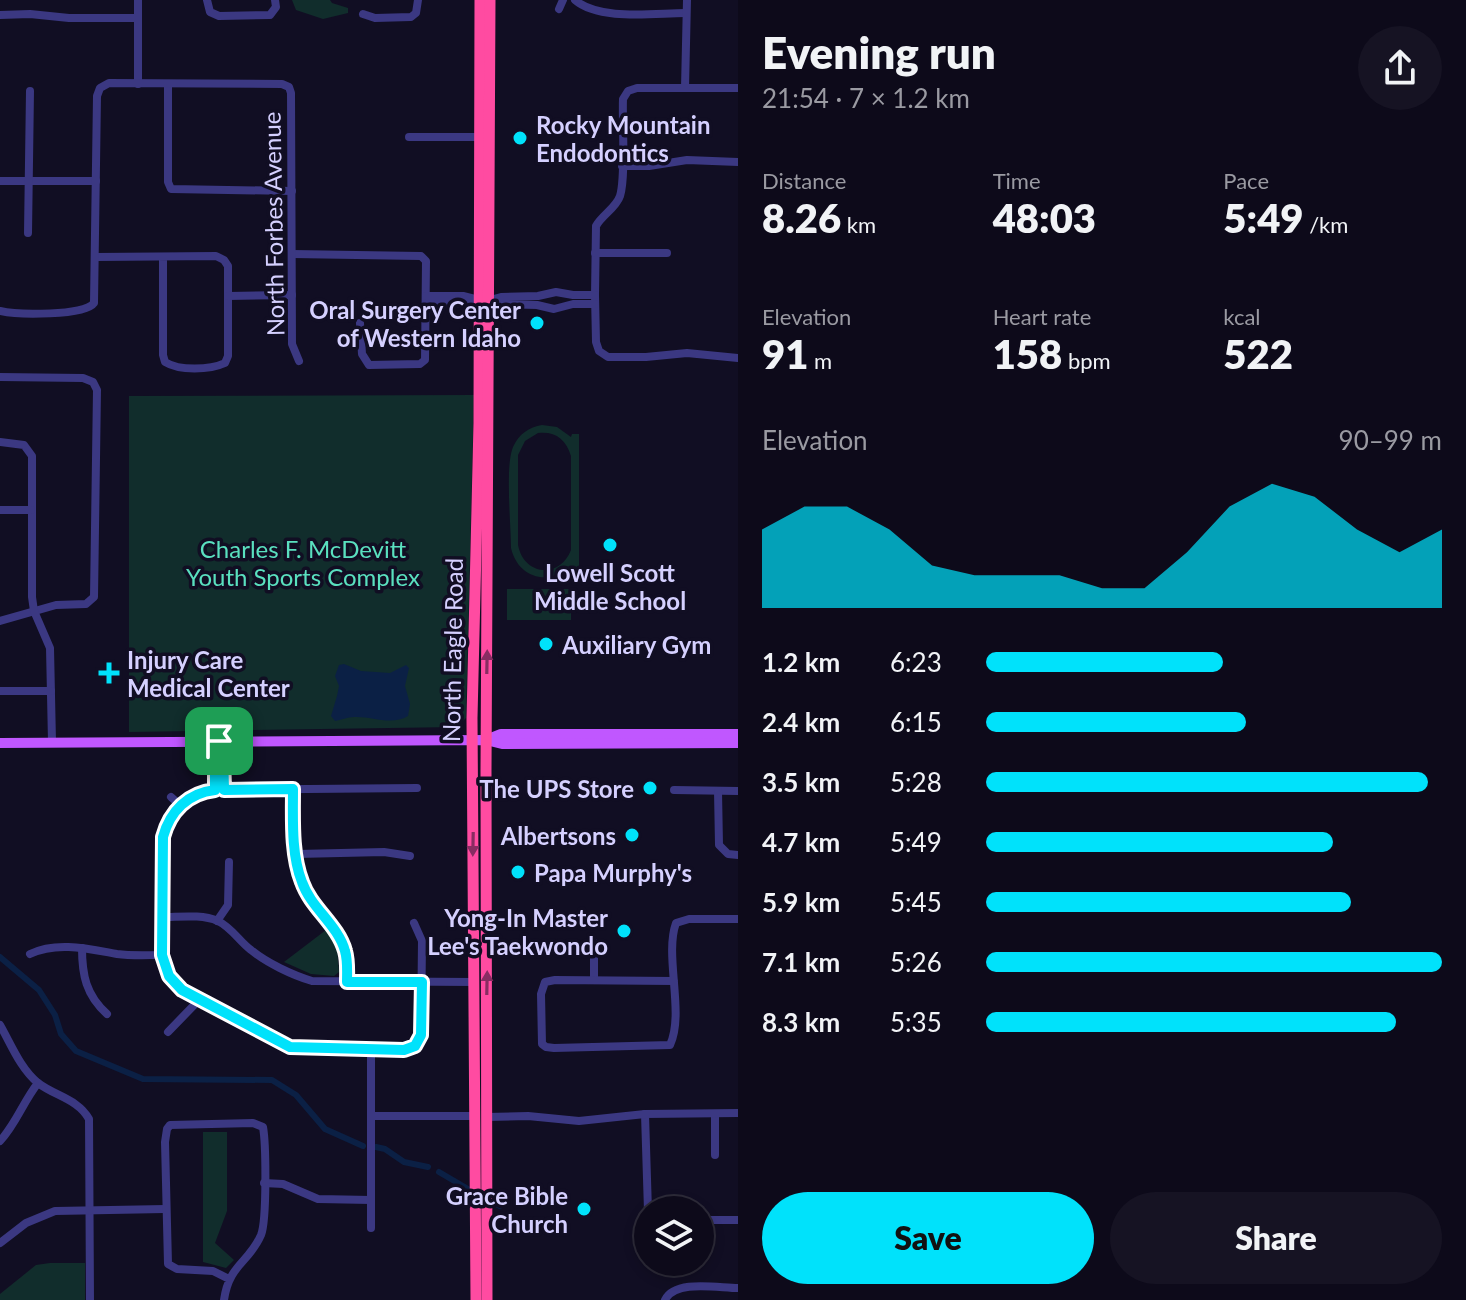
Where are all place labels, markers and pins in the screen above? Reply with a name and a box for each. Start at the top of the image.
place label: Rocky Mountain Endodontics [536,110,710,167]
marker: Rocky Mountain Endodontics [511,129,529,147]
place label: Oral Surgery Center of Western Idaho [309,295,521,352]
marker: Oral Surgery Center of Western Idaho [528,314,546,332]
marker: Lowell Scott Middle School [601,536,619,554]
place label: Lowell Scott Middle School [534,558,686,615]
place label: Auxiliary Gym [561,630,711,659]
marker: Auxiliary Gym [537,635,555,653]
place label: Injury Care Medical Center [127,645,290,702]
marker: Injury Care Medical Center [98,662,120,684]
pin [185,707,253,775]
place label: The UPS Store [479,774,634,803]
marker: The UPS Store [641,779,659,797]
place label: Albertsons [500,821,616,850]
marker: Albertsons [623,826,641,844]
place label: Papa Murphy's [534,858,692,887]
marker: Papa Murphy's [509,863,527,881]
place label: Yong-In Master Lee's Taekwondo [427,903,608,960]
marker: Yong-In Master Lee's Taekwondo [615,922,633,940]
place label: Grace Bible Church [446,1181,568,1238]
marker: Grace Bible Church [575,1200,593,1218]

